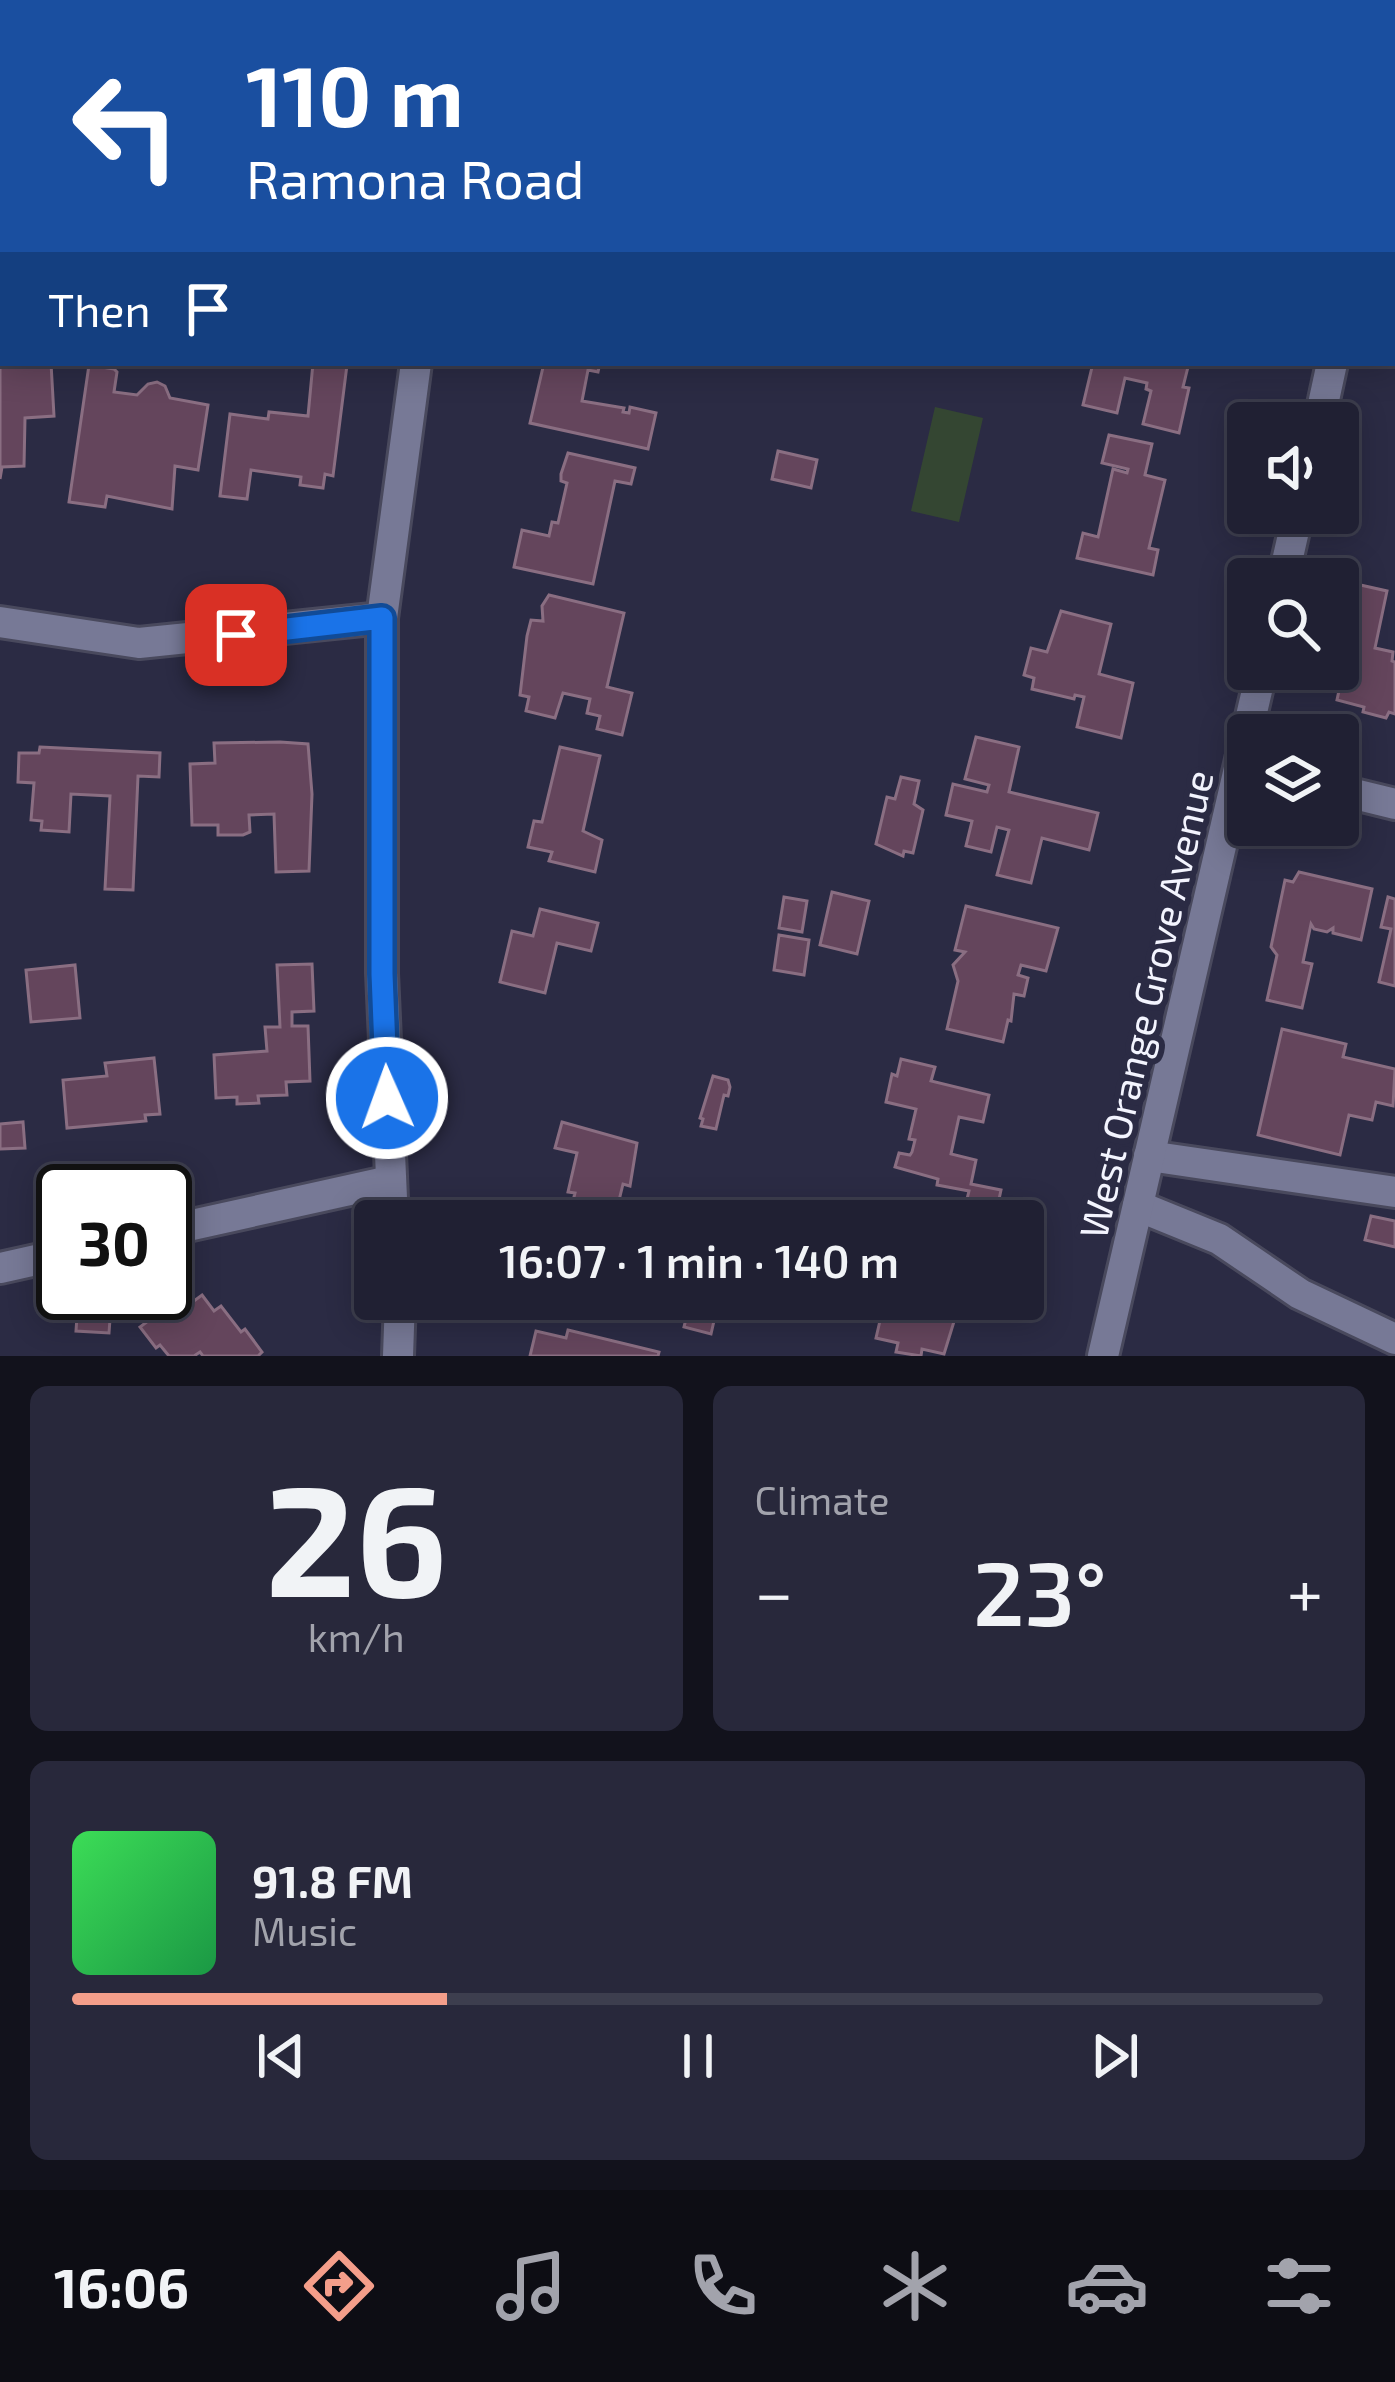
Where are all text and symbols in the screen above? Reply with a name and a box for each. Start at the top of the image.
text: 110 m [246,43,464,144]
icon: left [48,48,204,204]
text: Ramona Road [246,145,584,210]
icon: arrive [175,276,241,342]
text: Then [48,282,151,336]
map controls [1227,402,1359,846]
button: sound [1227,402,1359,534]
button: search [1227,558,1359,690]
pin [185,584,287,686]
icon: arrive [203,602,269,668]
button: layers [1227,714,1359,846]
street label: West Orange Grove Avenue [1068,765,1222,1243]
position arrow [324,1035,450,1161]
speed limit sign: 30 [36,1164,192,1320]
text: 16:07 · 1 min · 140 m [499,1233,899,1287]
text: 26 [265,1441,448,1628]
text: Climate [755,1476,889,1523]
text: 23° [973,1536,1107,1644]
text: − [755,1551,793,1630]
text: + [1287,1551,1323,1630]
text: km/h [308,1613,405,1660]
text: 91.8 FM [252,1853,413,1907]
text: Music [252,1907,357,1954]
icon: previous [248,2023,314,2089]
icon: pause [665,2023,731,2089]
icon: next [1082,2023,1148,2089]
icon: directions [297,2244,381,2328]
icon: music [489,2244,573,2328]
icon: phone [681,2244,765,2328]
icon: climate [873,2244,957,2328]
icon: car [1065,2244,1149,2328]
icon: filters [1257,2244,1341,2328]
text: 16:06 [54,2254,189,2319]

